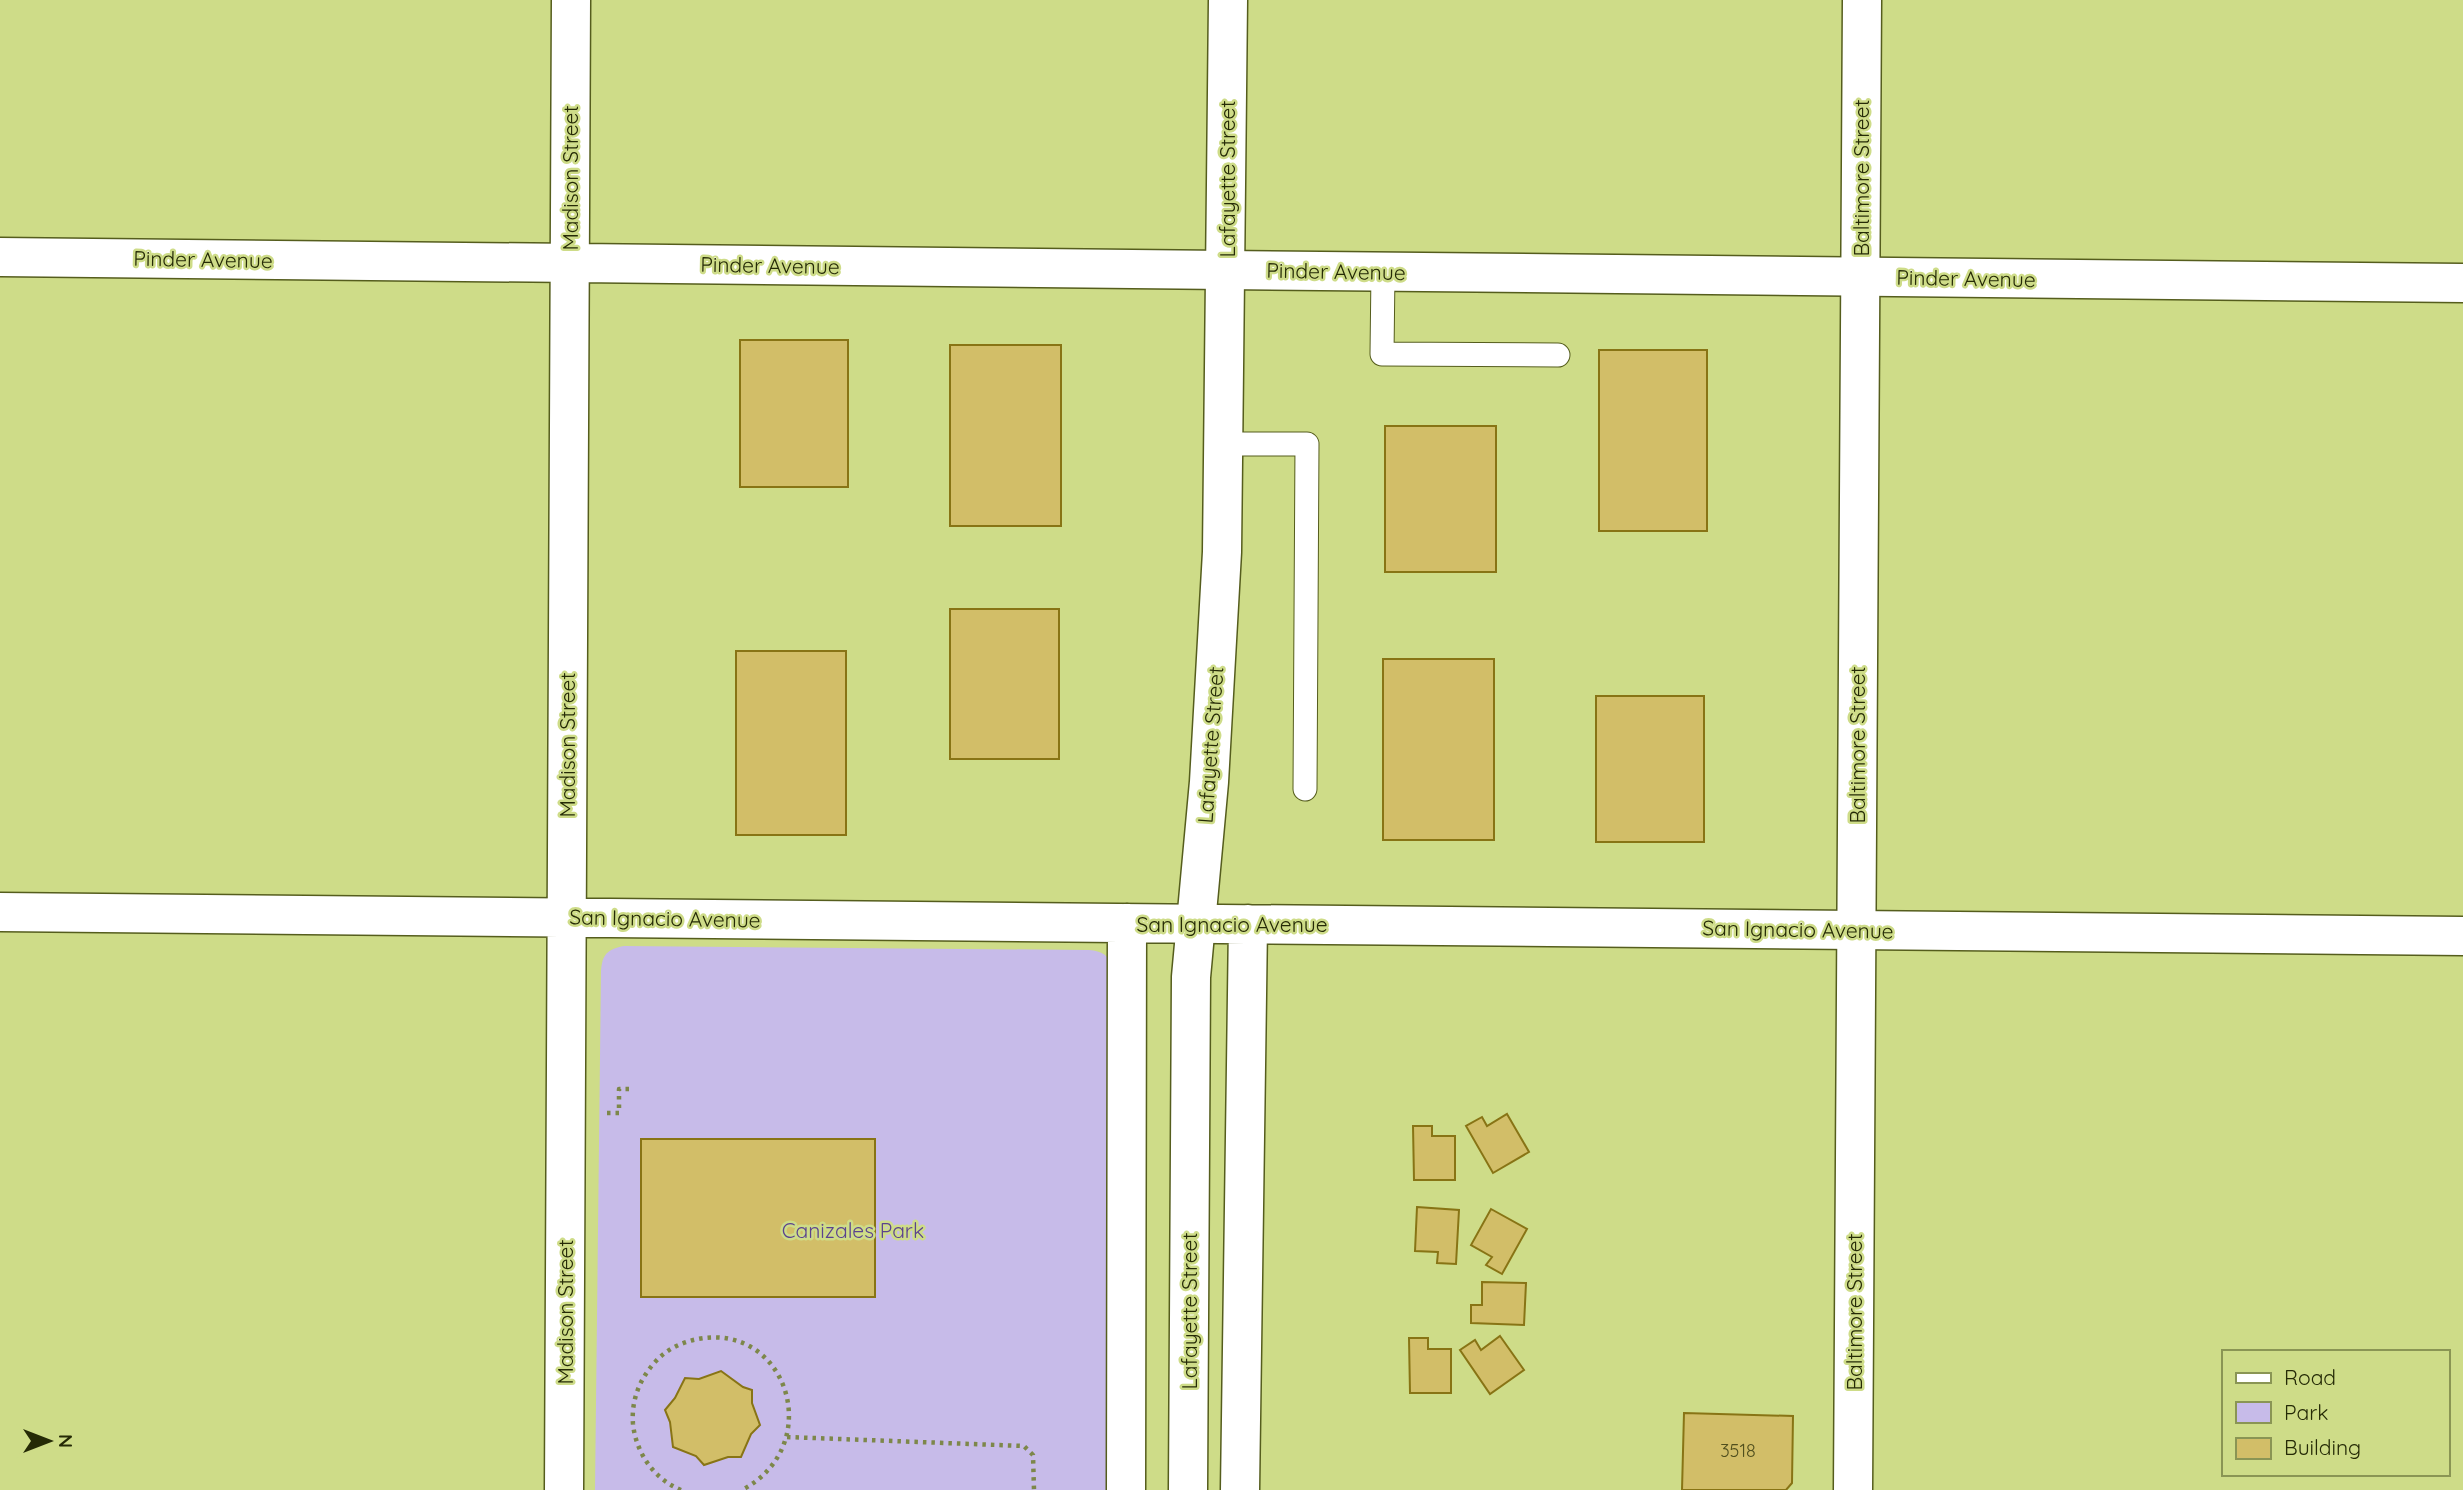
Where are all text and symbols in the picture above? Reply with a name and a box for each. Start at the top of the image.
street label: Baltimore Street [1848,99,1874,257]
street label: Lafayette Street [1214,101,1240,258]
street label: Madison Street [557,105,583,251]
street label: Pinder Avenue [133,245,273,273]
street label: Pinder Avenue [700,251,840,279]
street label: Pinder Avenue [1266,257,1406,285]
street label: Pinder Avenue [1896,264,2036,292]
street label: Lafayette Street [1192,666,1228,824]
street label: Baltimore Street [1844,666,1870,824]
street label: Madison Street [554,672,580,818]
street label: San Ignacio Avenue [569,903,761,933]
street label: San Ignacio Avenue [1136,911,1328,937]
street label: San Ignacio Avenue [1702,914,1894,944]
park label: Canizales Park [782,1217,924,1243]
street label: Lafayette Street [1176,1233,1202,1390]
street label: Baltimore Street [1841,1233,1867,1391]
street label: Madison Street [552,1239,578,1385]
legend [2222,1350,2449,1476]
text: Road [2284,1364,2336,1390]
text: Park [2284,1399,2328,1425]
north arrow [14,1406,84,1476]
text: N [54,1434,78,1448]
text: Building [2284,1434,2361,1460]
house number: 3518 [1720,1439,1756,1462]

